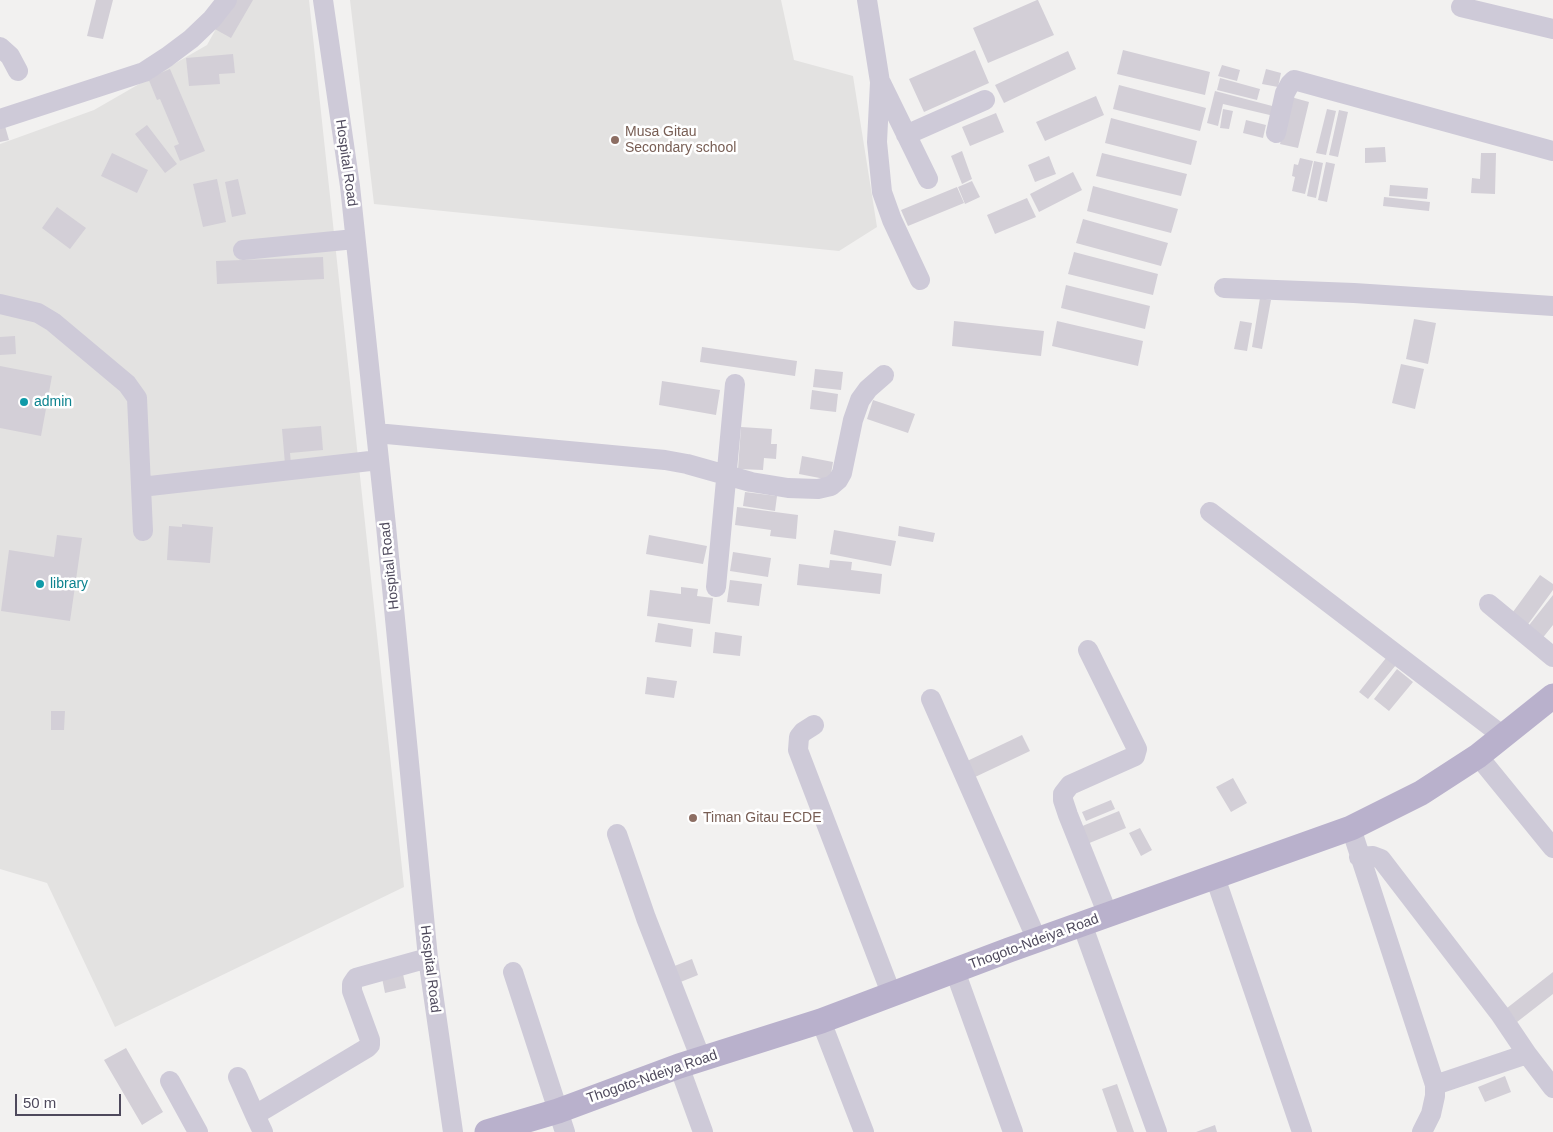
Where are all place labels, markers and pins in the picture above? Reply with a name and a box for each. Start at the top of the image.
place label: Musa Gitau Secondary school [625,124,736,156]
marker: Musa Gitau Secondary school [609,134,621,146]
place label: admin [34,394,72,410]
marker: admin [18,396,30,408]
place label: library [50,576,88,592]
marker: library [34,578,46,590]
place label: Timan Gitau ECDE [703,810,822,826]
marker: Timan Gitau ECDE [687,812,699,824]

